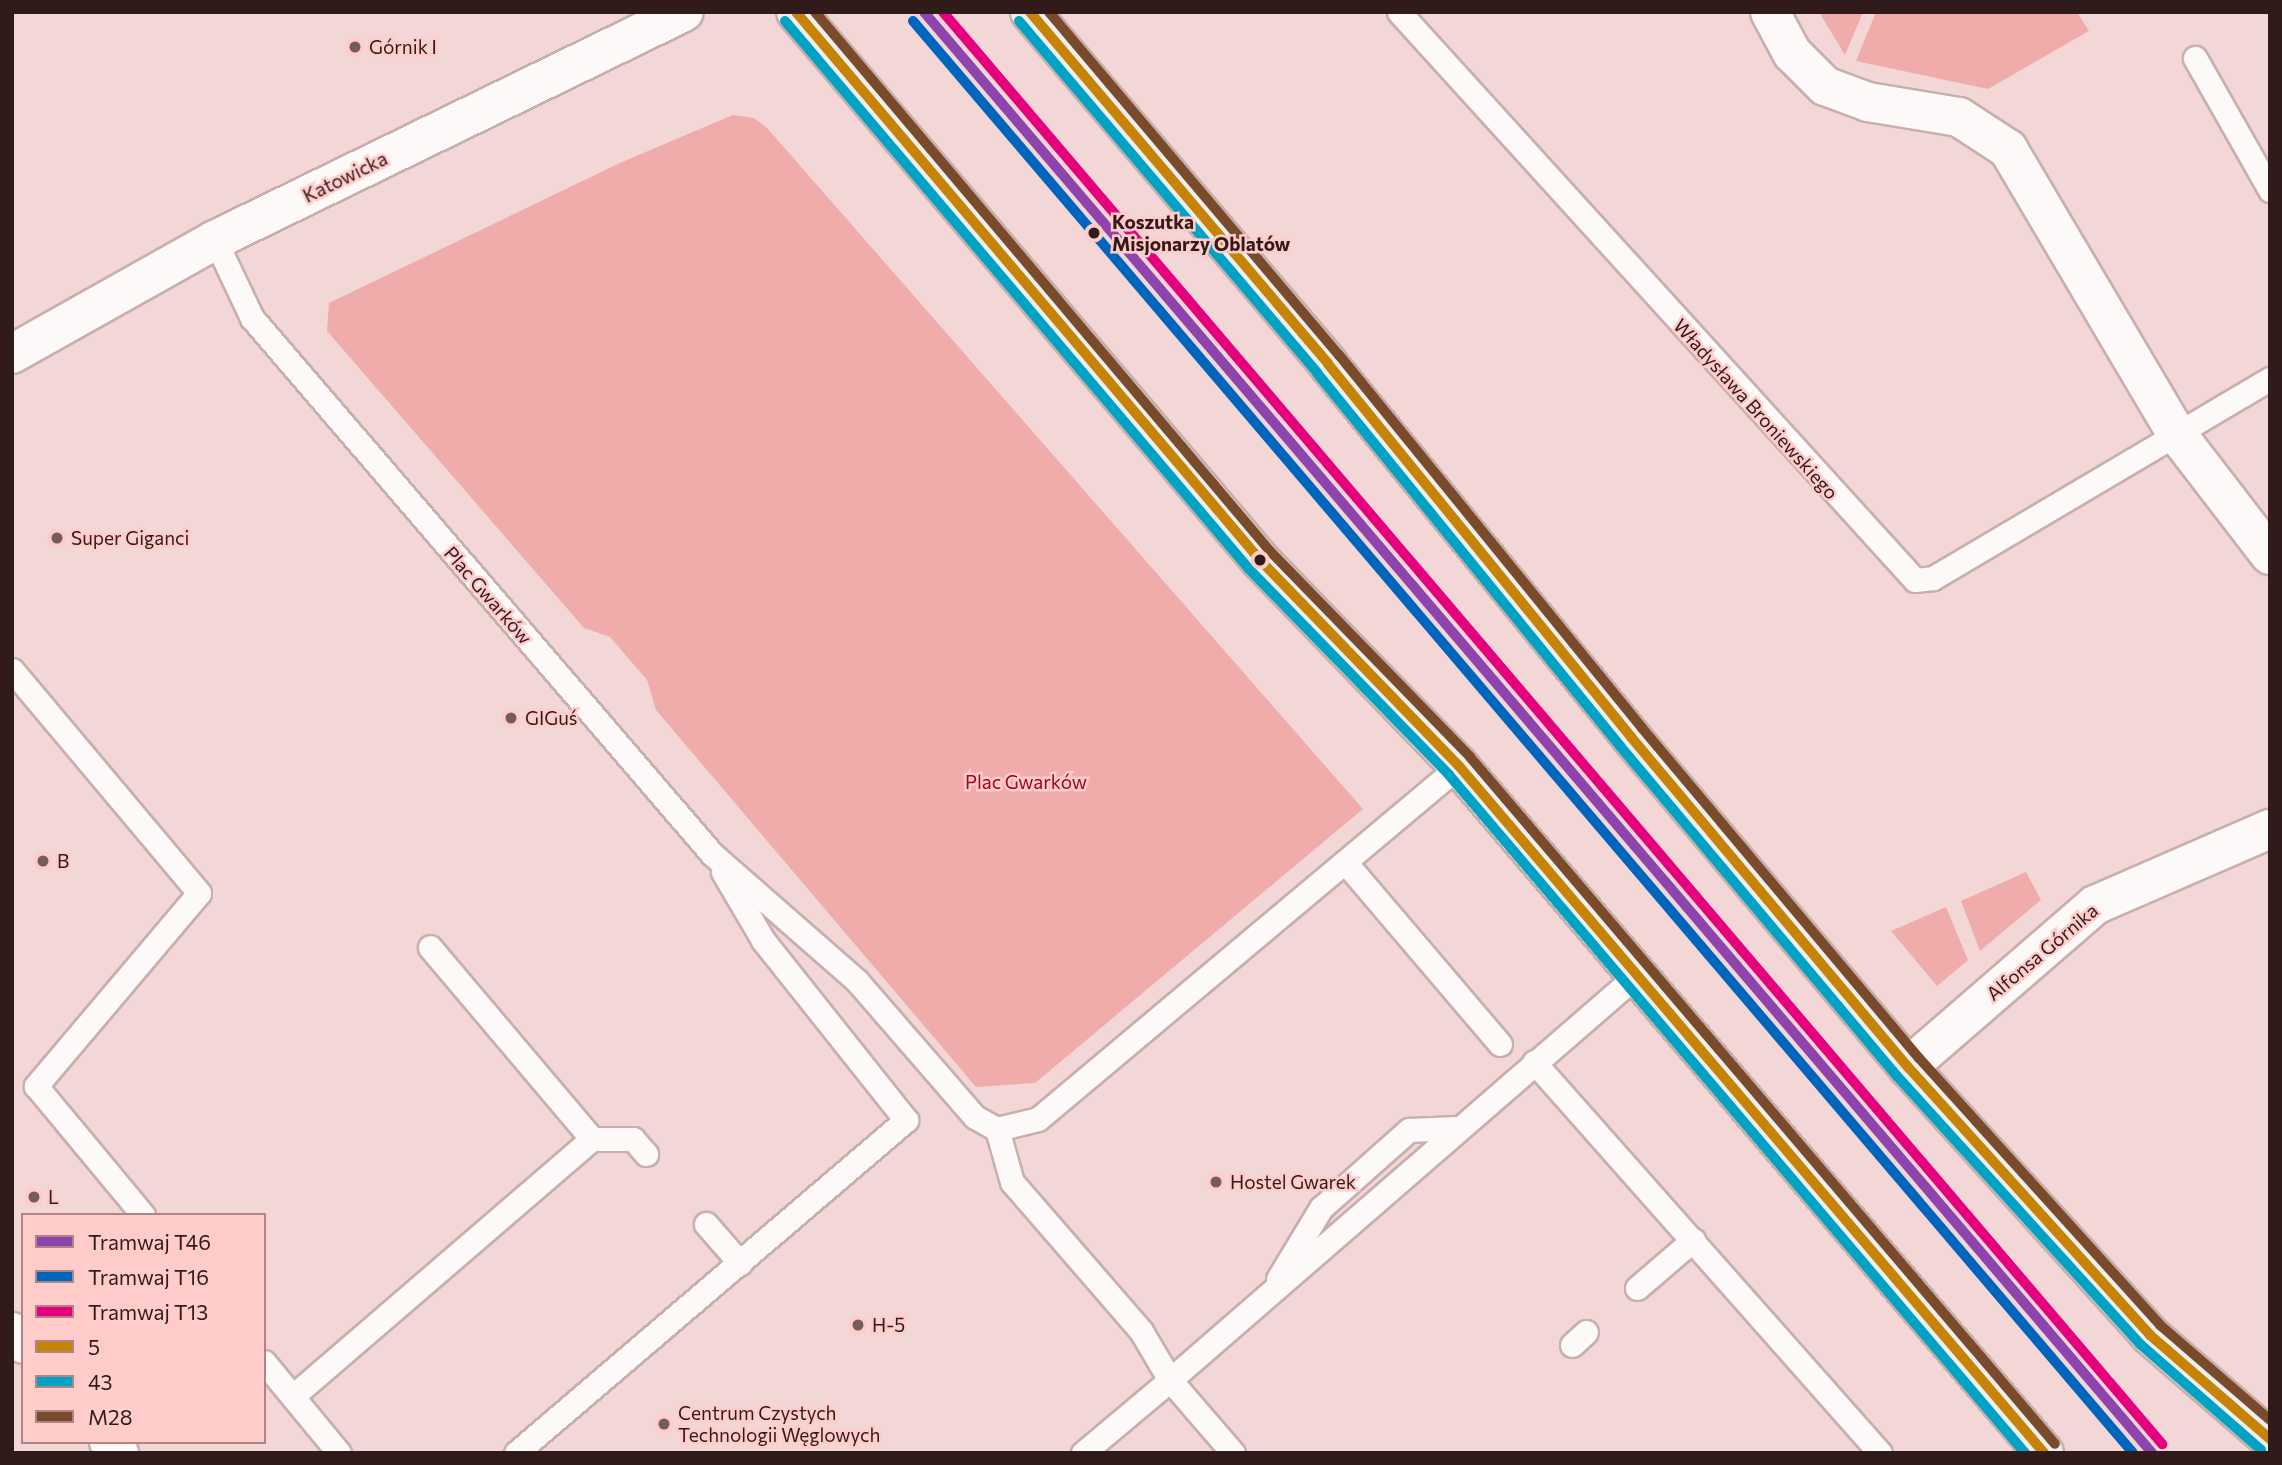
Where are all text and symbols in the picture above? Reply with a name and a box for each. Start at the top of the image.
place label: Górnik I [369,36,437,58]
marker: Górnik I [347,39,363,55]
street label: Katowicka [299,147,391,207]
place label: Koszutka Misjonarzy Oblatów [1112,211,1290,255]
marker: Koszutka Misjonarzy Oblatów [1082,221,1106,245]
street label: Władysława Broniewskiego [1669,314,1843,504]
place label: Super Giganci [71,527,189,549]
marker: Super Giganci [49,530,65,546]
street label: Plac Gwarków [439,542,537,648]
unlabelled marker [1253,553,1267,567]
place label: GIGuś [525,707,577,729]
marker: GIGuś [503,710,519,726]
park label: Plac Gwarków [965,771,1087,793]
place label: B [57,850,69,872]
marker: B [35,853,51,869]
street label: Alfonsa Górnika [1982,899,2102,1005]
place label: Hostel Gwarek [1230,1171,1356,1193]
marker: Hostel Gwarek [1208,1174,1224,1190]
place label: L [48,1186,59,1208]
marker: L [26,1189,42,1205]
legend [21,1213,266,1444]
text: Tramwaj T46 [88,1229,211,1254]
text: Tramwaj T16 [88,1264,209,1289]
text: Tramwaj T13 [88,1299,208,1324]
place label: H-5 [872,1314,905,1336]
marker: H-5 [850,1317,866,1333]
text: 5 [88,1334,100,1359]
text: 43 [88,1369,113,1394]
place label: Centrum Czystych Technologii Węglowych [678,1402,880,1446]
text: M28 [88,1404,132,1429]
marker: Centrum Czystych Technologii Węglowych [656,1416,672,1432]

